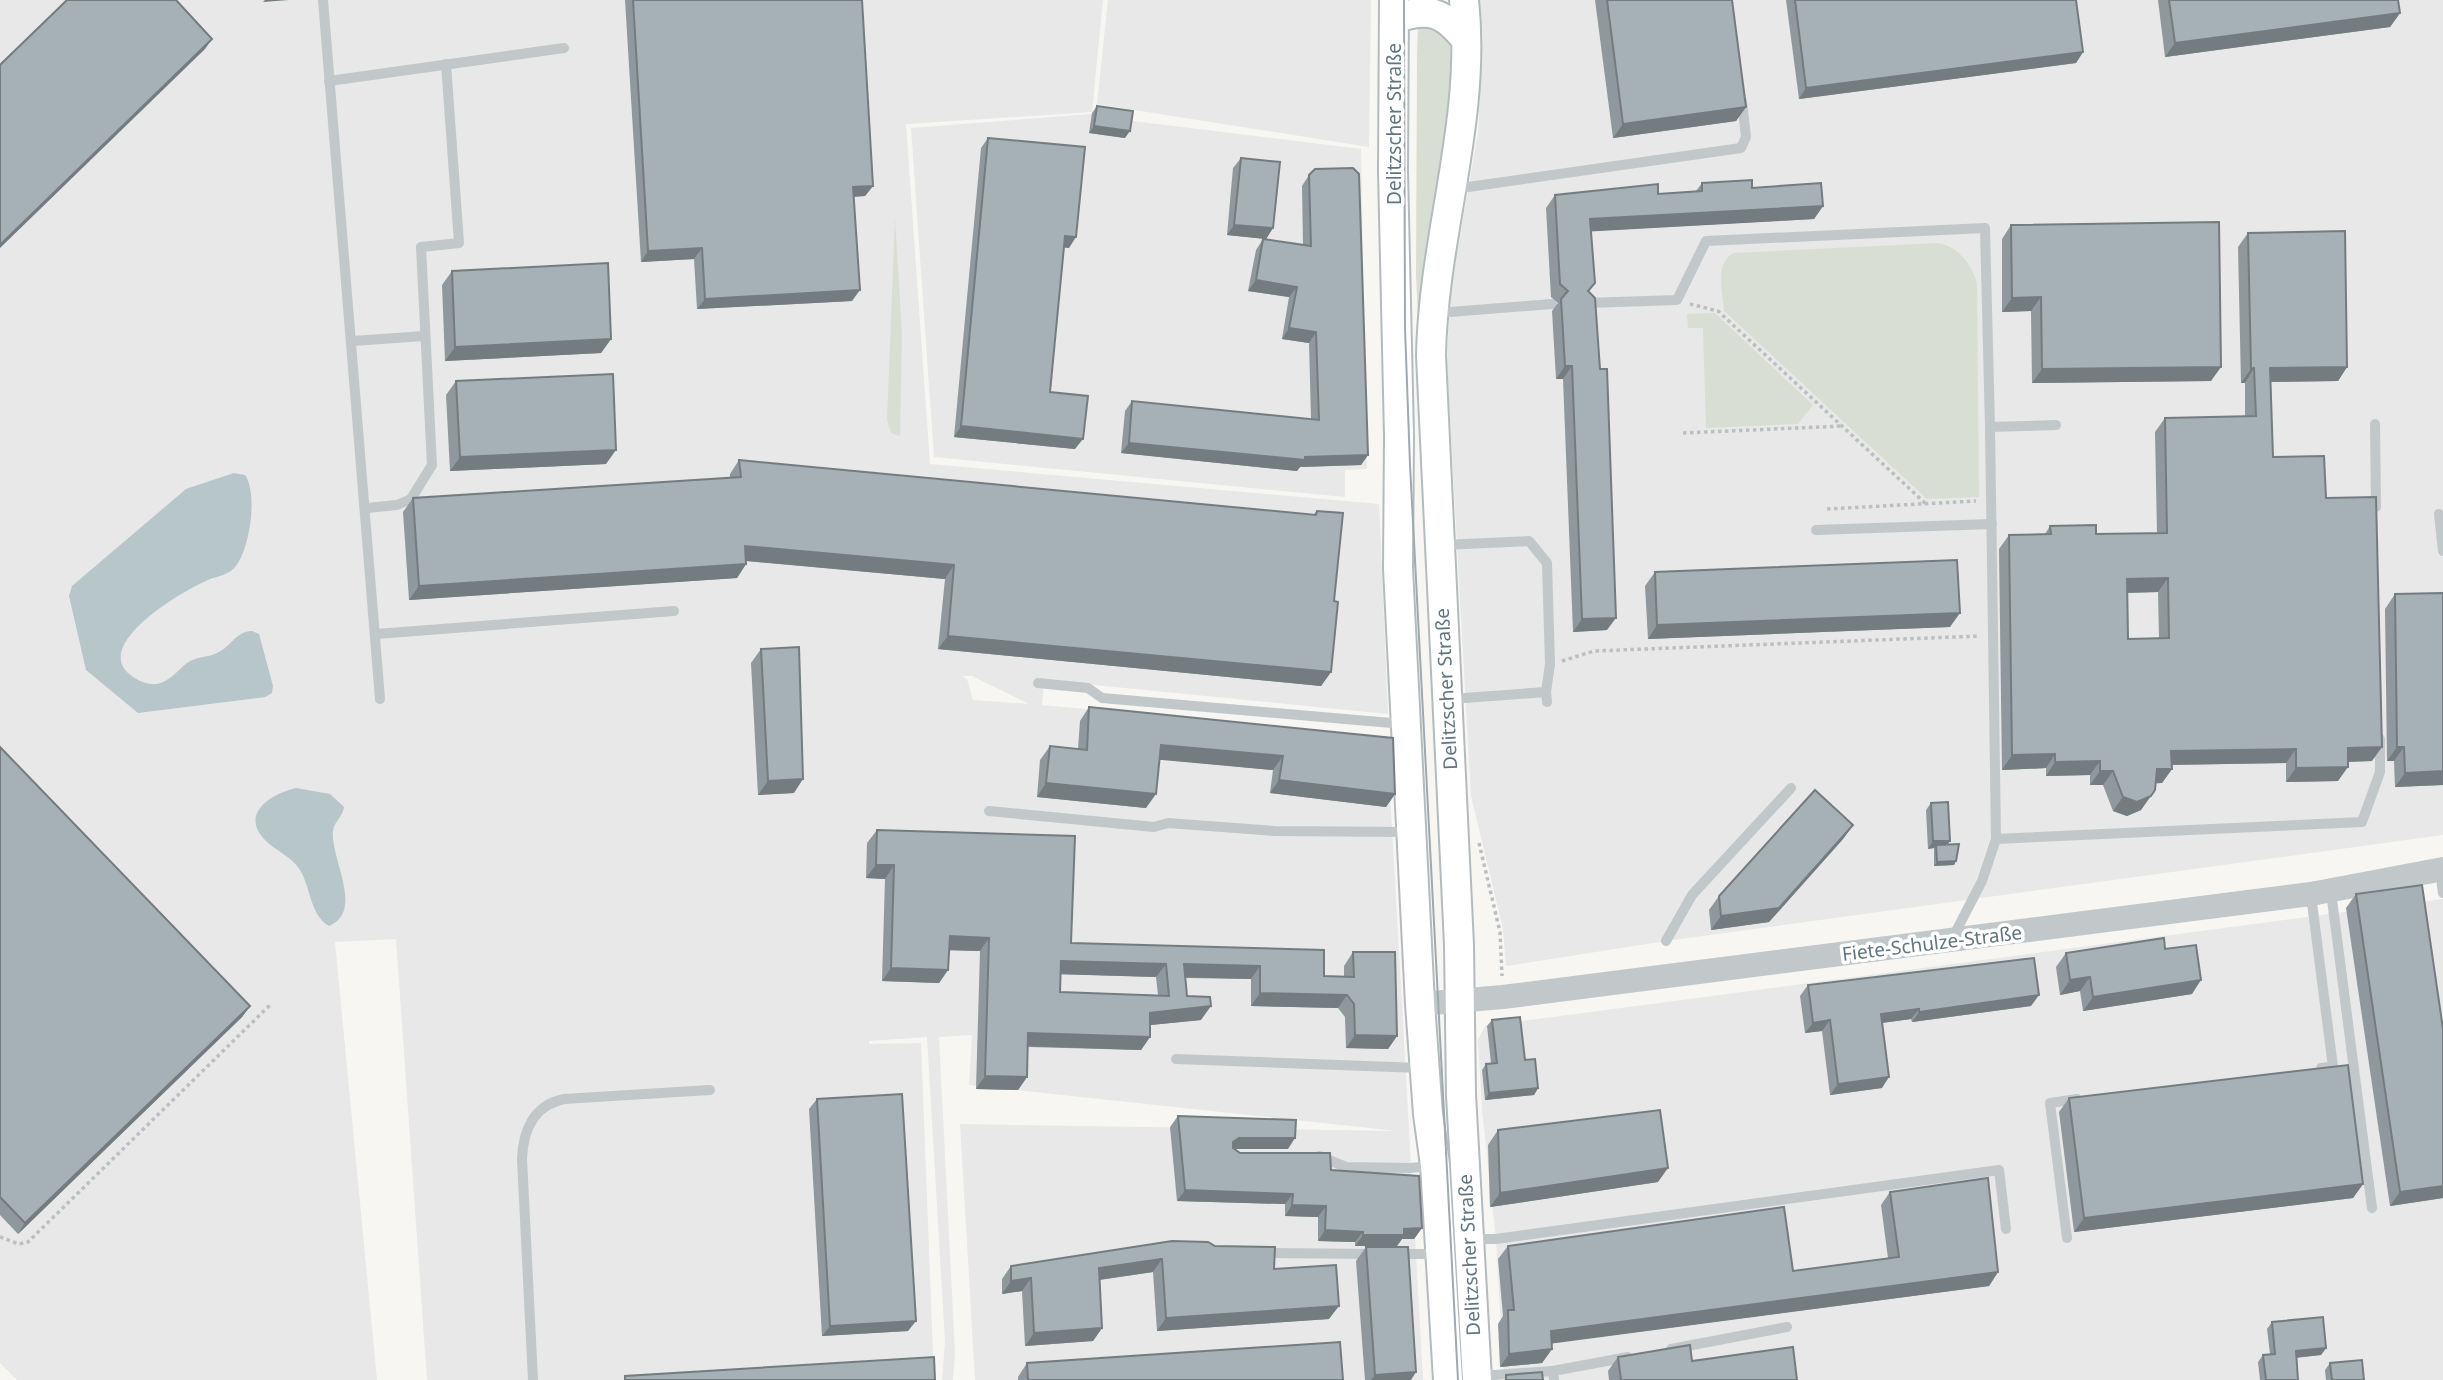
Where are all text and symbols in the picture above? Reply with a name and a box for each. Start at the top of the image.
street label: Delitzscher Straße [1381,43,1407,205]
street label: Delitzscher Straße [1429,608,1463,770]
street label: Fiete-Schulze-Straße [1841,919,2023,967]
street label: Delitzscher Straße [1452,1174,1486,1336]

